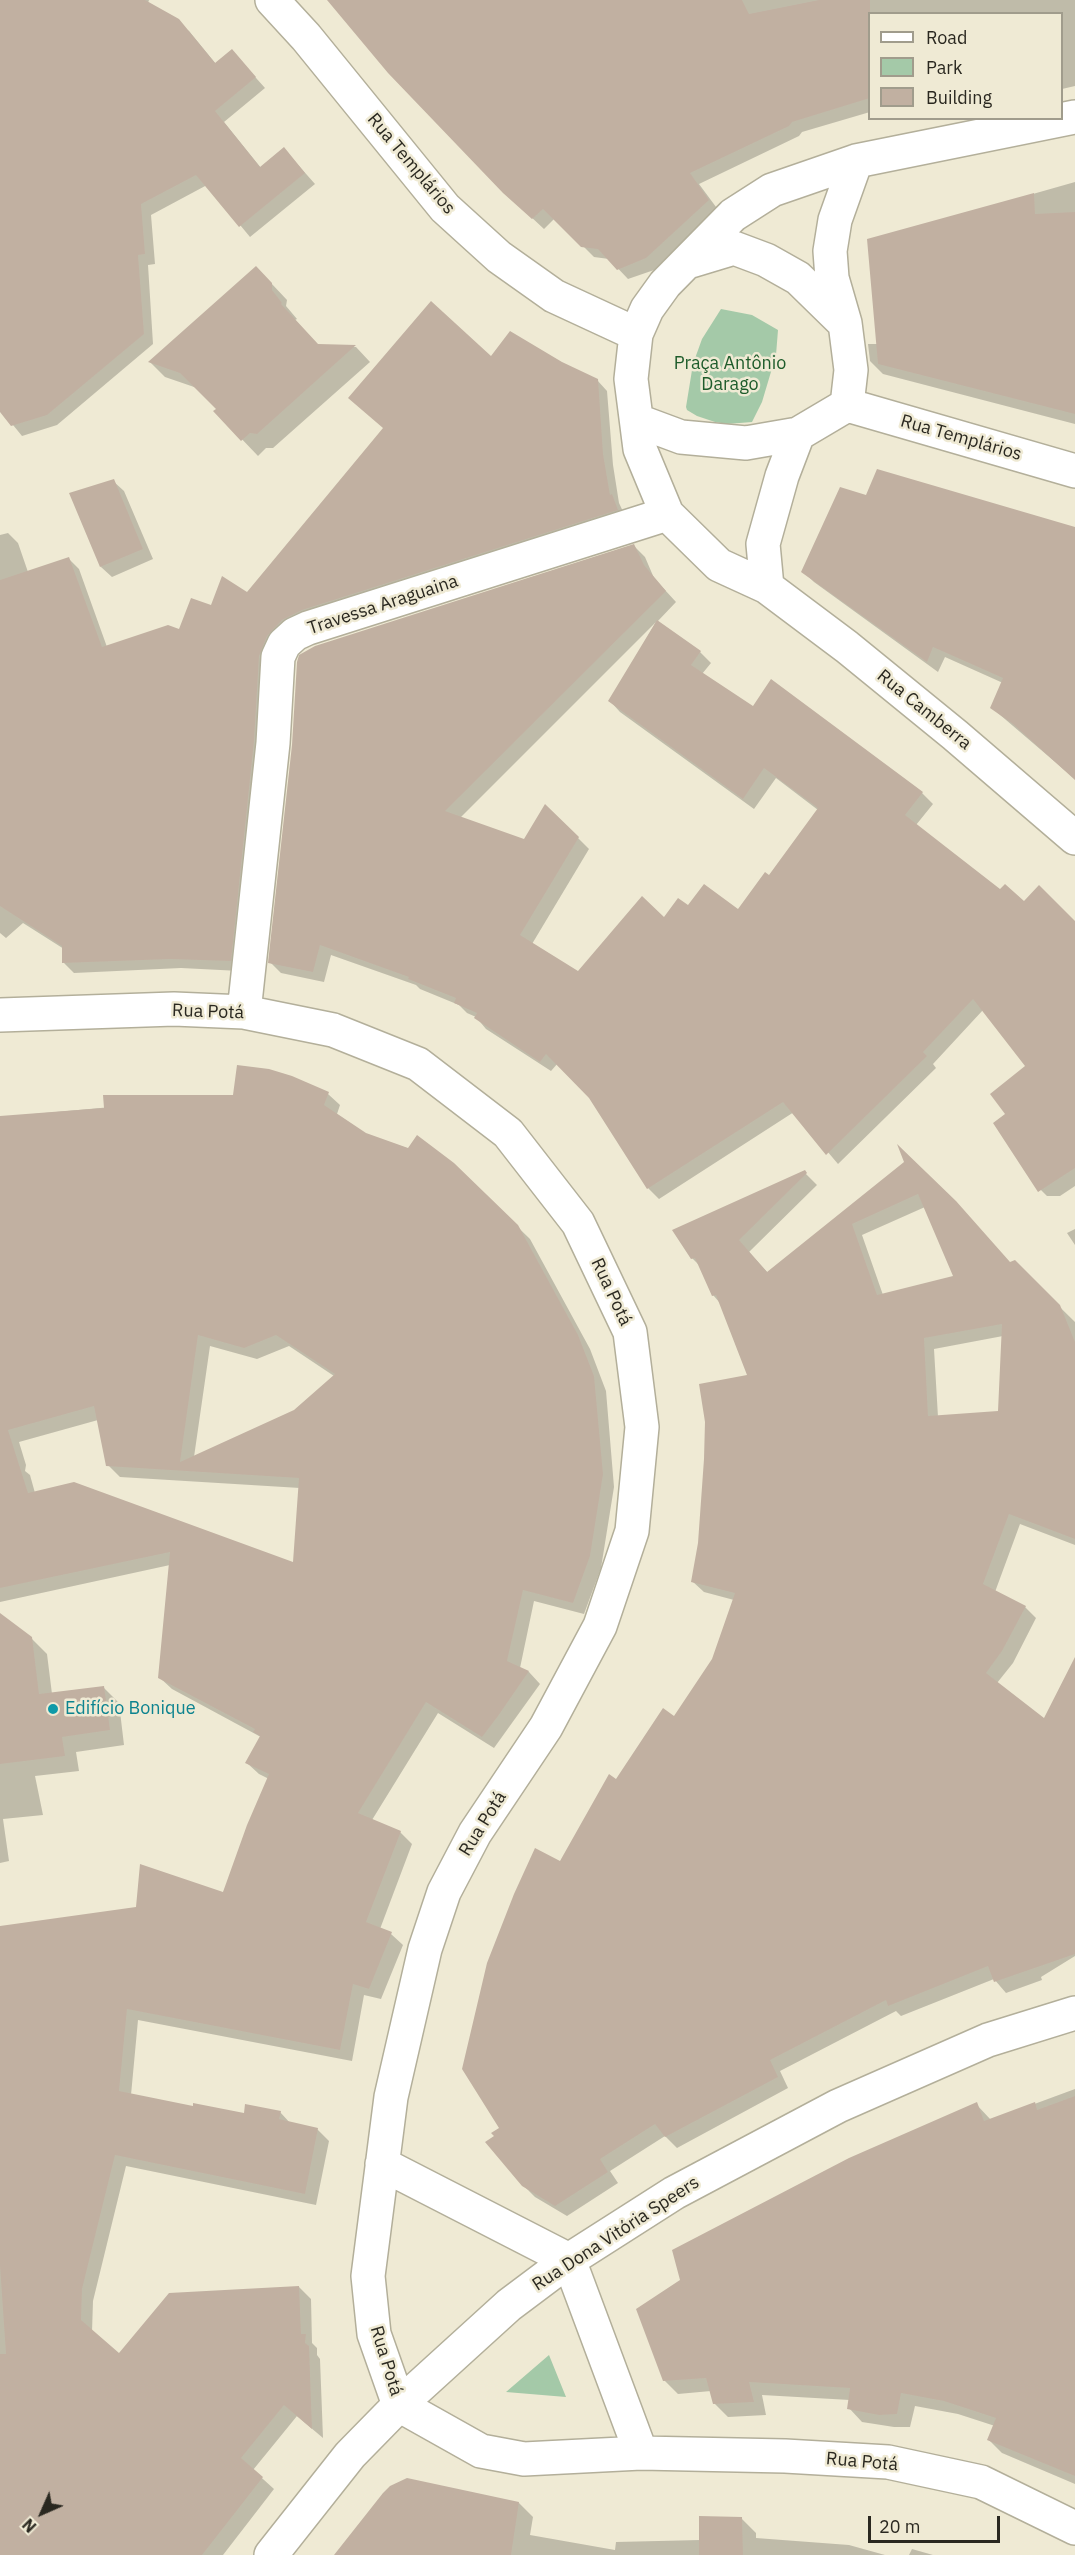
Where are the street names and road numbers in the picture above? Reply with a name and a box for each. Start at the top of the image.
street label: Rua Templários [362,109,460,219]
street label: Rua Templários [898,410,1024,466]
street label: Travessa Araguaina [305,571,461,639]
street label: Rua Camberra [872,665,976,755]
street label: Rua Potá [172,1000,244,1024]
street label: Rua Potá [586,1255,636,1329]
street label: Rua Potá [455,1788,511,1860]
street label: Rua Dona Vitória Speers [529,2172,703,2296]
street label: Rua Potá [365,2323,407,2399]
street label: Rua Potá [825,2448,899,2476]

